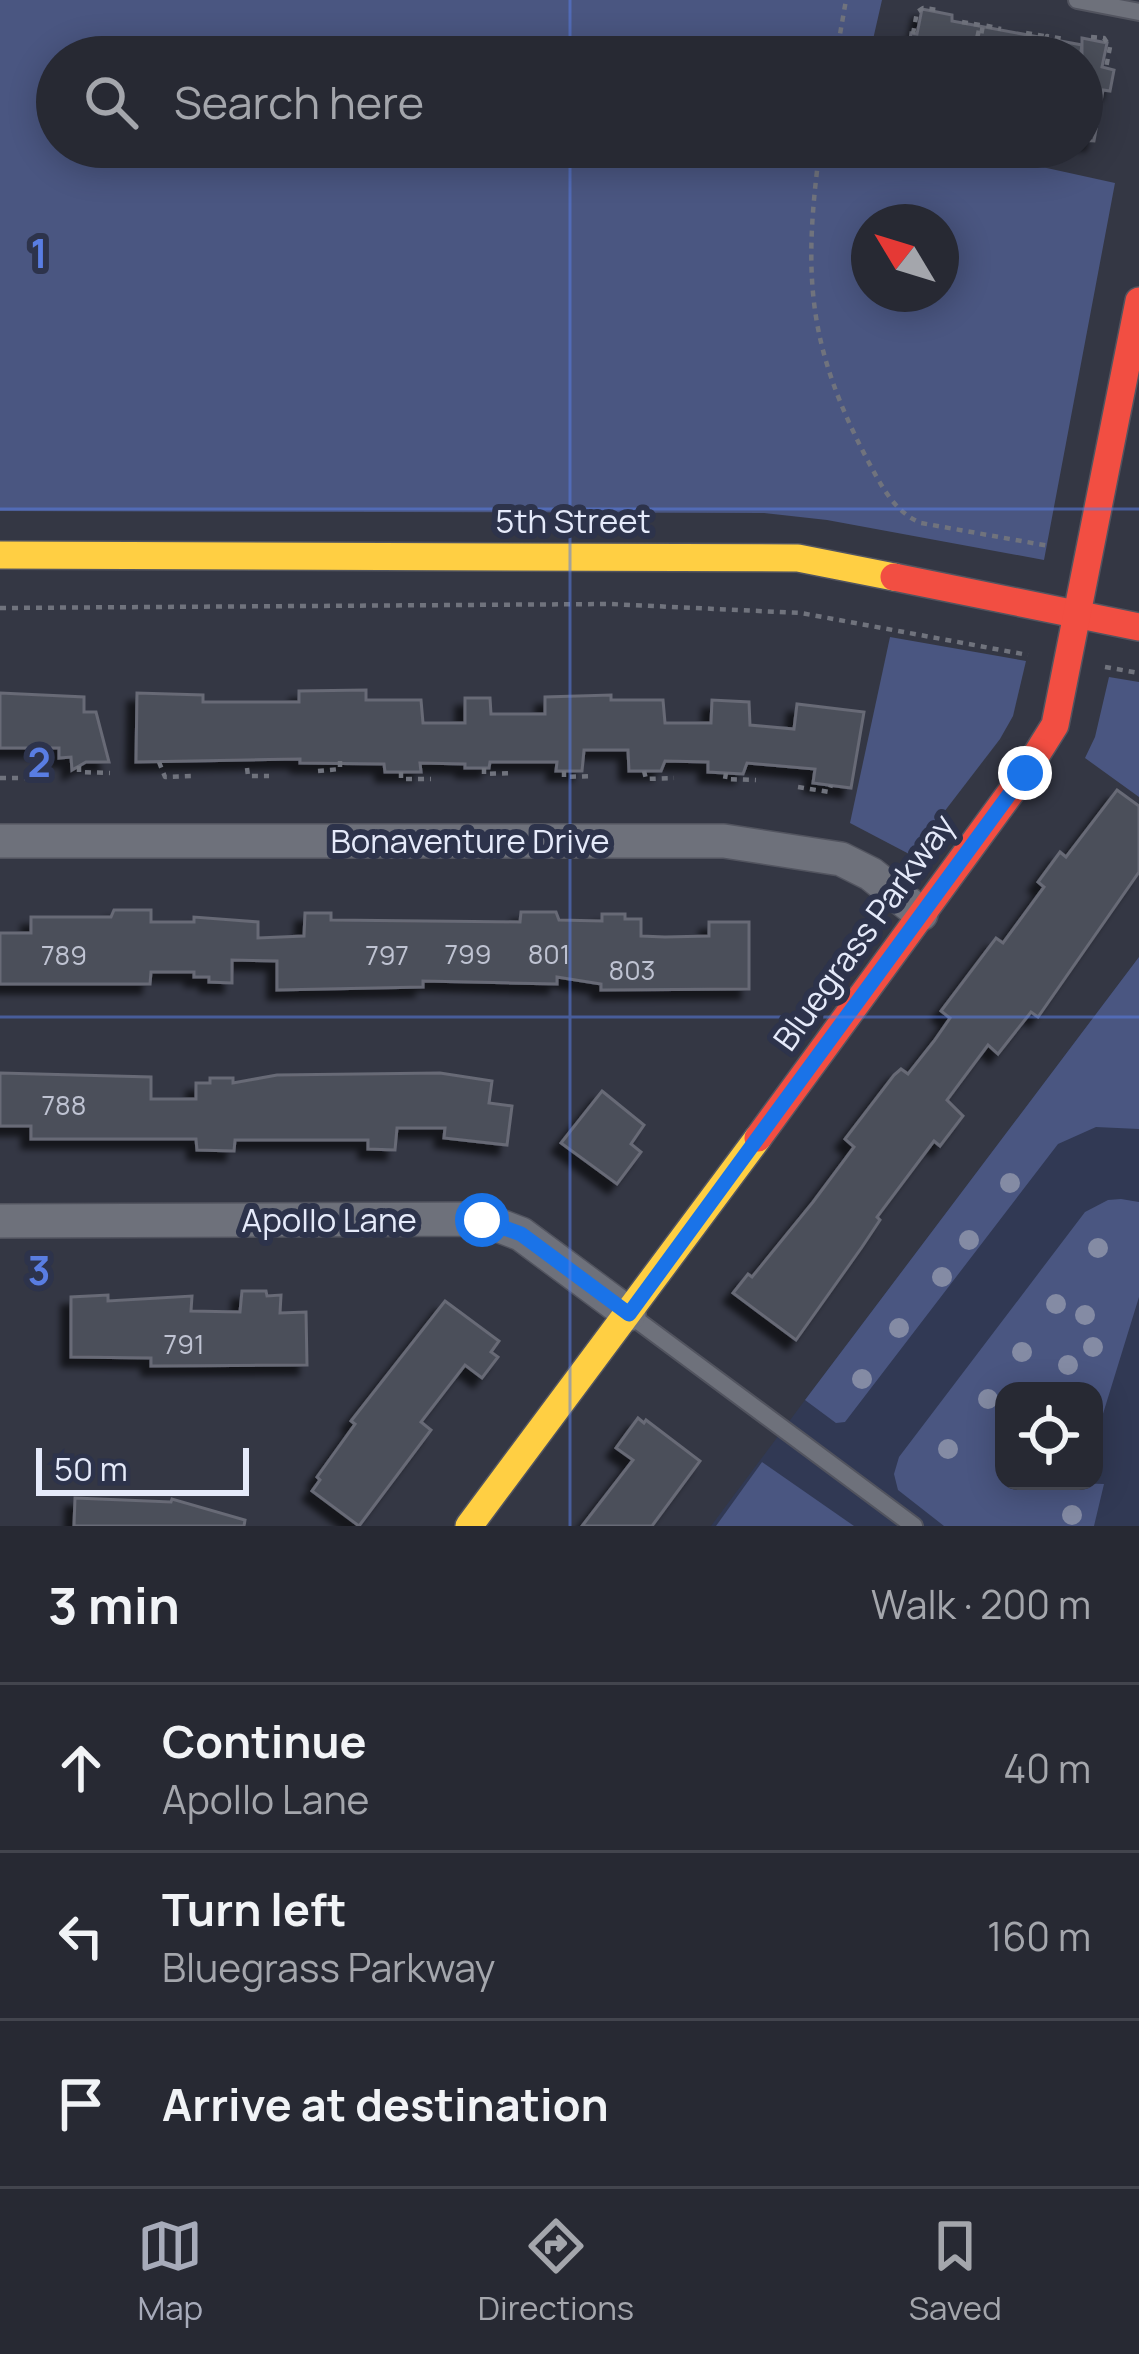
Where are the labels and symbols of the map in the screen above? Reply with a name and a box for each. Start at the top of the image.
north arrow [851,204,959,312]
text: 1 [30,226,48,280]
street label: 5th Street [495,498,651,543]
text: 2 [27,735,51,789]
route end [998,746,1052,800]
street label: Bluegrass Parkway [763,804,965,1059]
street label: Bonaventure Drive [331,818,609,863]
house number: 799 [444,935,492,972]
house number: 801 [528,935,570,972]
house number: 789 [41,936,87,973]
house number: 797 [365,936,409,973]
house number: 803 [608,951,656,988]
house number: 788 [42,1086,86,1123]
route start [455,1193,509,1247]
street label: Apollo Lane [241,1197,417,1242]
text: 3 [28,1243,50,1297]
house number: 791 [164,1325,204,1362]
scale bar [36,1442,249,1495]

